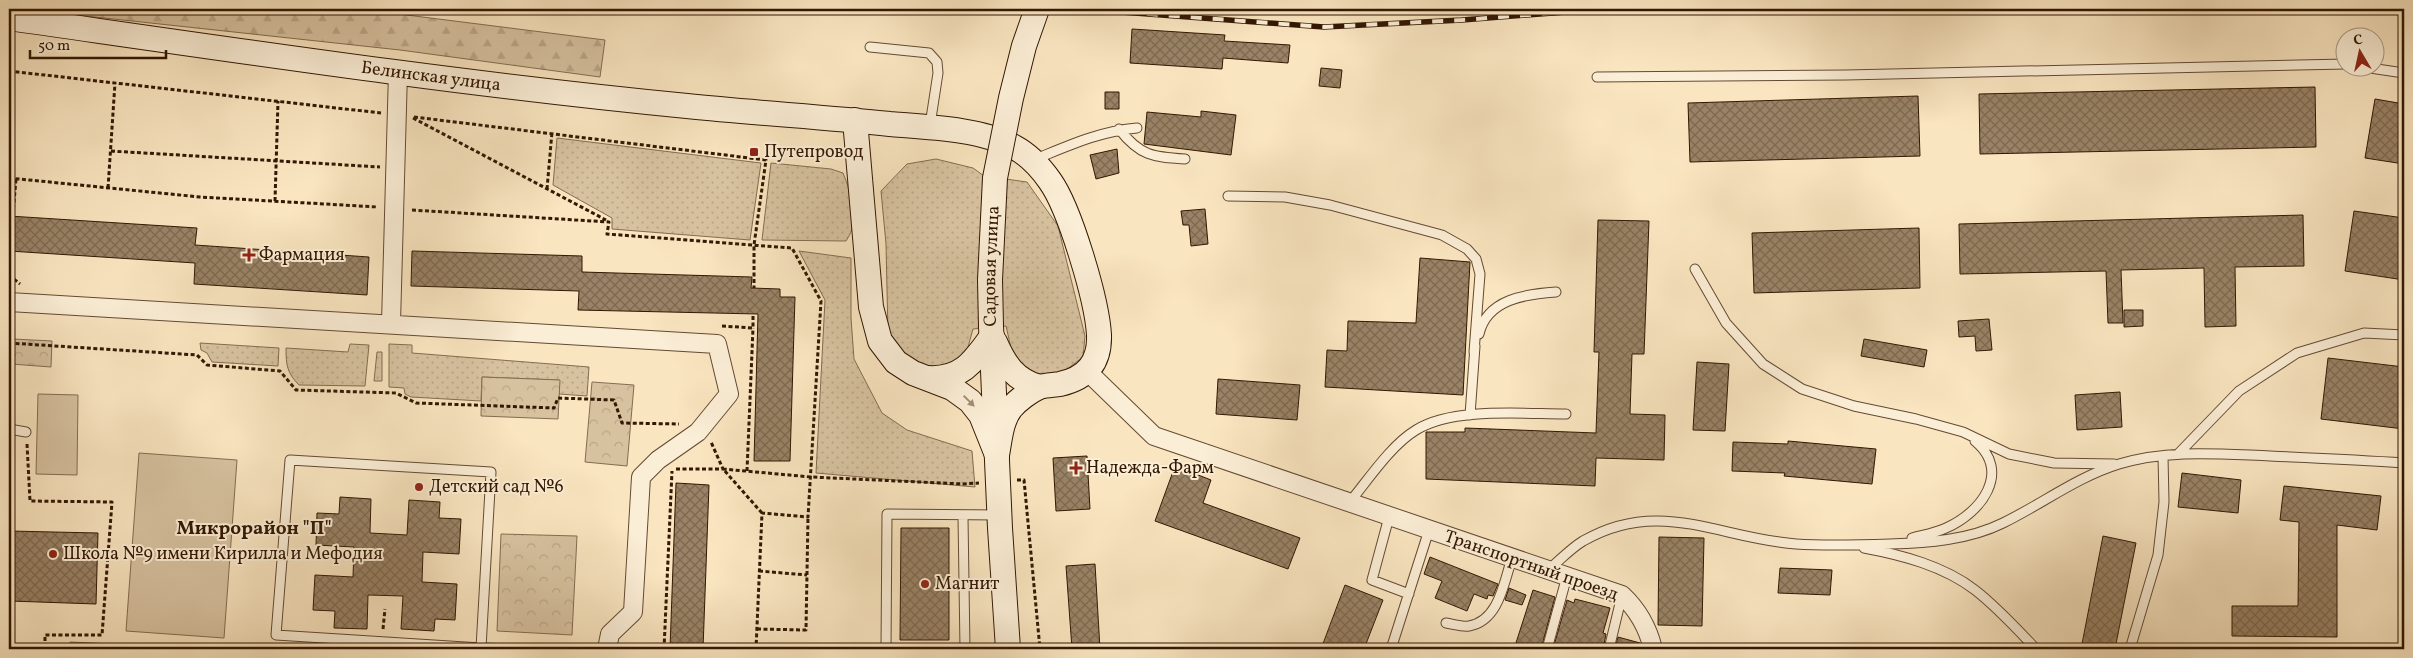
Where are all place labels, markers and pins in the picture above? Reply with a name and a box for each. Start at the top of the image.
place label: Путепровод [764,140,863,165]
marker: Путепровод [748,146,760,158]
place label: Фармация [259,243,345,268]
marker: Фармация [243,249,255,261]
place label: Надежда-Фарм [1086,456,1214,481]
marker: Надежда-Фарм [1070,462,1082,474]
place label: Детский сад №6 [429,475,564,500]
marker: Детский сад №6 [413,481,425,493]
place label: Школа №9 имени Кирилла и Мефодия [63,542,383,567]
marker: Школа №9 имени Кирилла и Мефодия [47,548,59,560]
place label: Магнит [935,572,999,597]
marker: Магнит [919,578,931,590]

